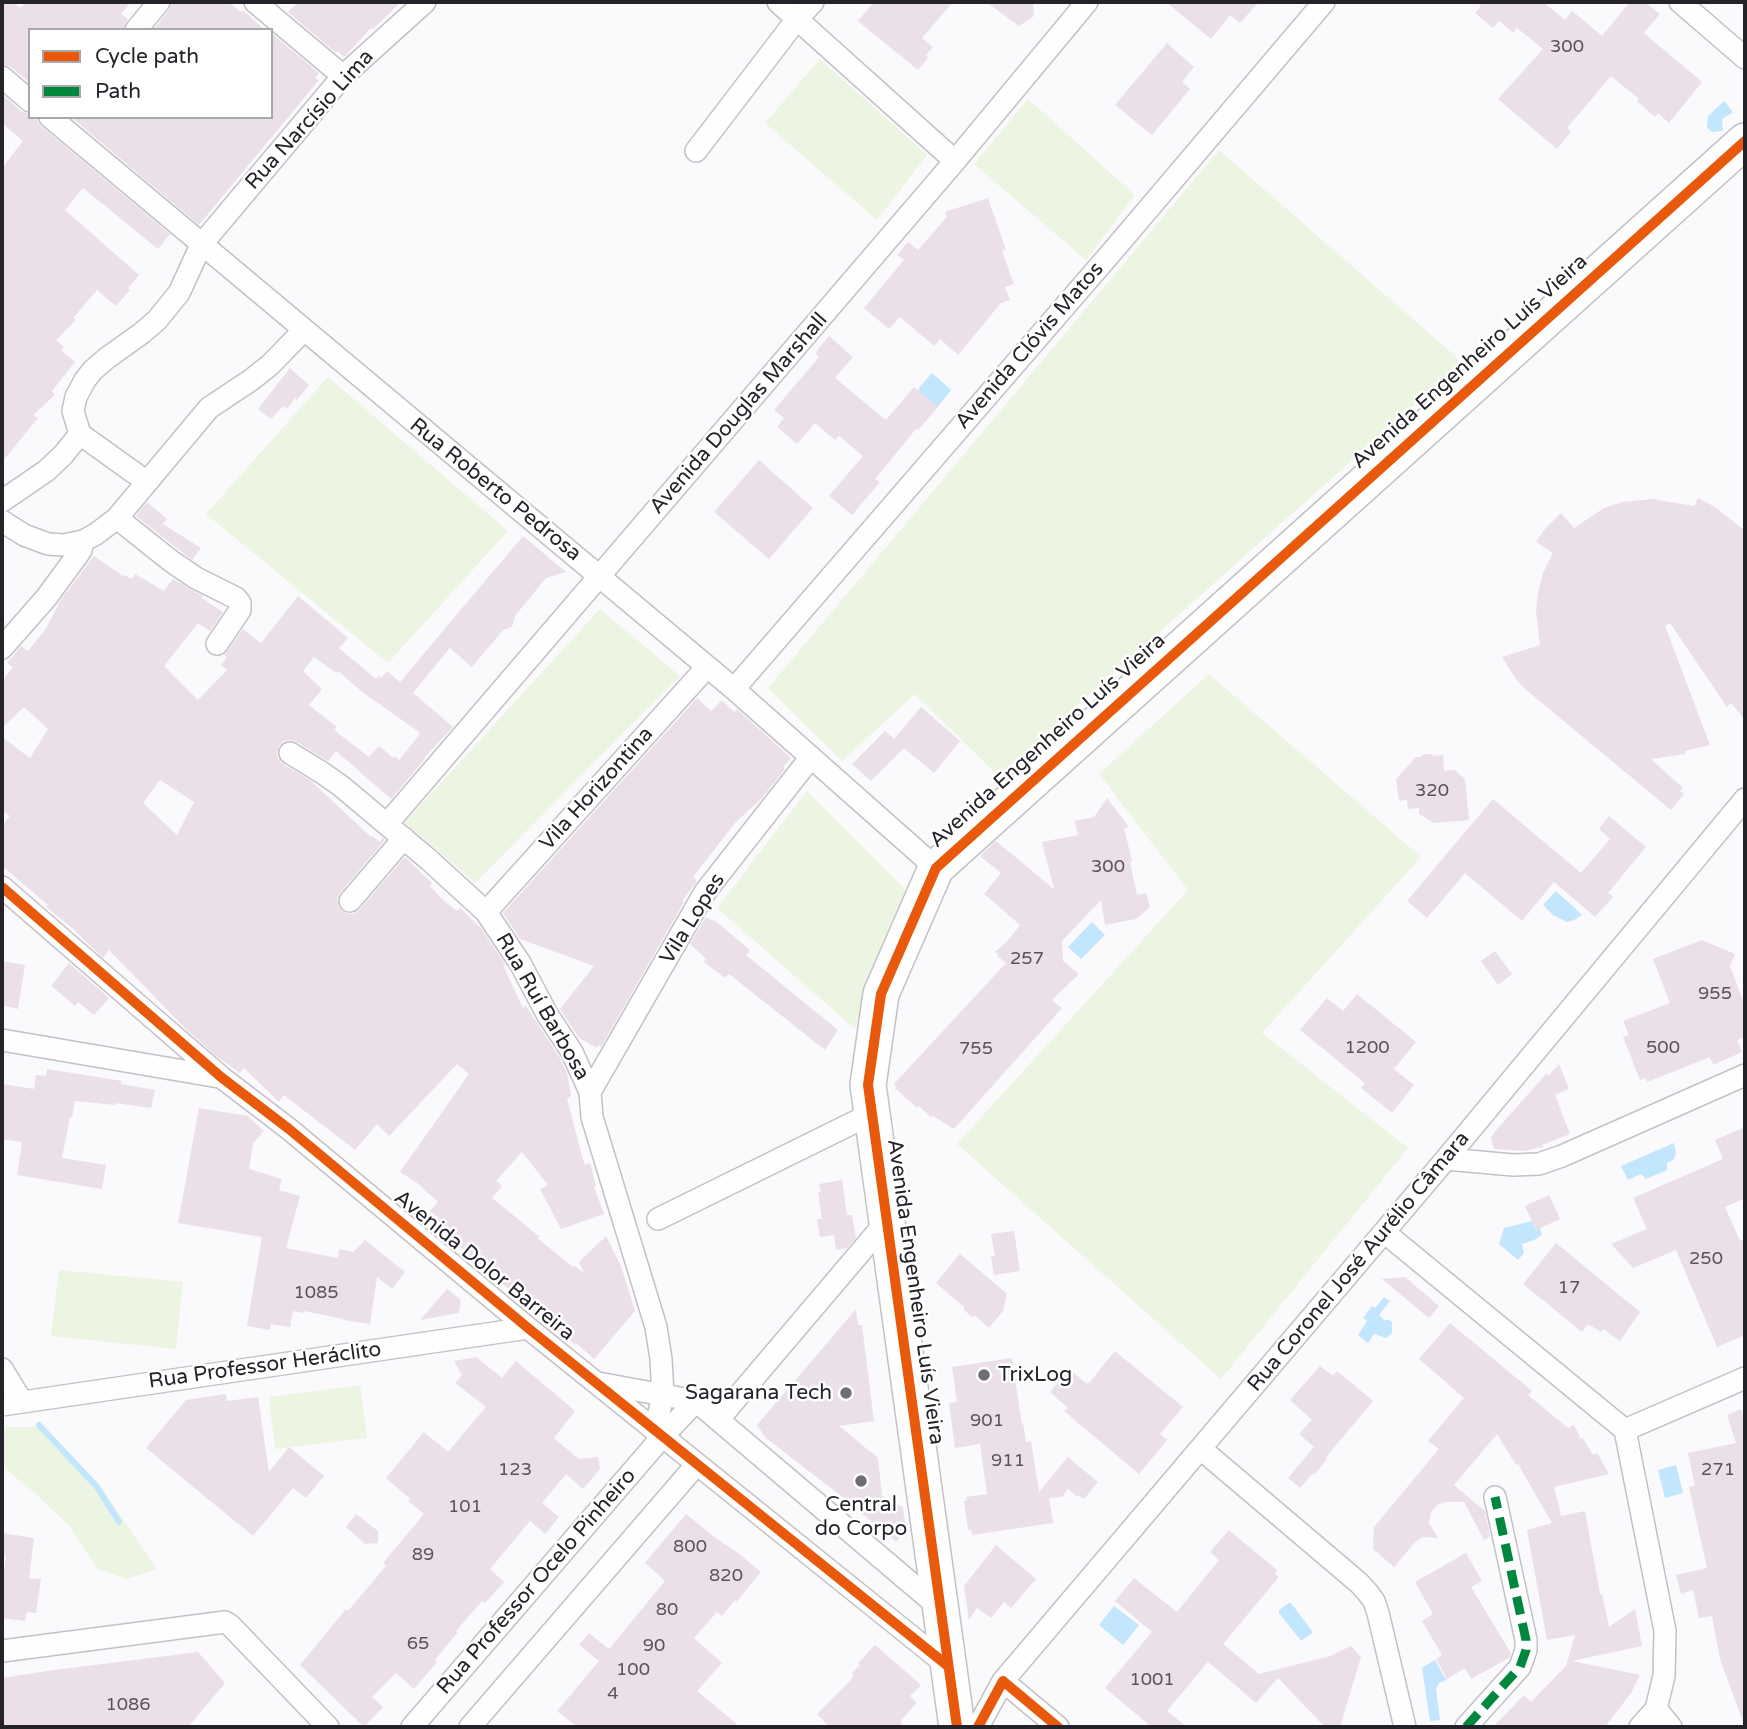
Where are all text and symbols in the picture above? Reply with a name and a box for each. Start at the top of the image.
legend [28,28,273,119]
house number: 300 [1550,36,1584,58]
text: Cycle path [95,44,199,69]
street label: Rua Narcísio Lima [240,45,380,195]
text: Path [95,79,141,104]
street label: Avenida Engenheiro Luís Vieira [1347,249,1593,475]
street label: Avenida Clóvis Matos [951,257,1109,435]
street label: Avenida Douglas Marshall [645,308,833,520]
street label: Rua Roberto Pedrosa [404,413,586,567]
street label: Avenida Engenheiro Luís Vieira [925,628,1171,854]
street label: Vila Horizontina [535,722,659,856]
house number: 320 [1415,780,1449,802]
house number: 300 [1091,856,1125,878]
street label: Vila Lopes [655,869,731,969]
street label: Rua Ruí Barbosa [490,929,594,1085]
house number: 257 [1010,948,1044,970]
house number: 955 [1698,983,1732,1005]
house number: 1200 [1344,1037,1390,1059]
house number: 500 [1646,1037,1680,1059]
house number: 755 [959,1038,993,1060]
street label: Rua Coronel José Aurélio Câmara [1243,1127,1475,1397]
street label: Avenida Engenheiro Luís Vieira [881,1138,949,1446]
street label: Avenida Dolor Barreira [389,1185,579,1347]
house number: 250 [1689,1248,1723,1270]
house number: 17 [1558,1277,1580,1299]
house number: 1085 [293,1282,339,1304]
street label: Rua Professor Heráclito [147,1337,383,1395]
place label: TrixLog [998,1362,1072,1388]
marker: TrixLog [976,1367,992,1383]
place label: Sagarana Tech [685,1380,832,1406]
marker: Sagarana Tech [838,1385,854,1401]
house number: 901 [970,1410,1004,1432]
house number: 911 [991,1450,1025,1472]
house number: 123 [498,1459,532,1481]
house number: 271 [1701,1459,1735,1481]
street label: Rua Professor Ocelo Pinheiro [432,1464,642,1700]
marker: Central do Corpo [853,1473,869,1489]
place label: Central do Corpo [815,1492,907,1542]
house number: 101 [448,1496,482,1518]
house number: 800 [673,1536,707,1558]
house number: 89 [412,1544,434,1566]
house number: 820 [709,1565,743,1587]
house number: 80 [656,1599,678,1621]
house number: 65 [407,1633,429,1655]
house number: 90 [643,1635,665,1657]
house number: 100 [616,1659,650,1681]
house number: 1001 [1129,1669,1175,1691]
house number: 4 [607,1683,619,1705]
house number: 1086 [105,1694,151,1716]

